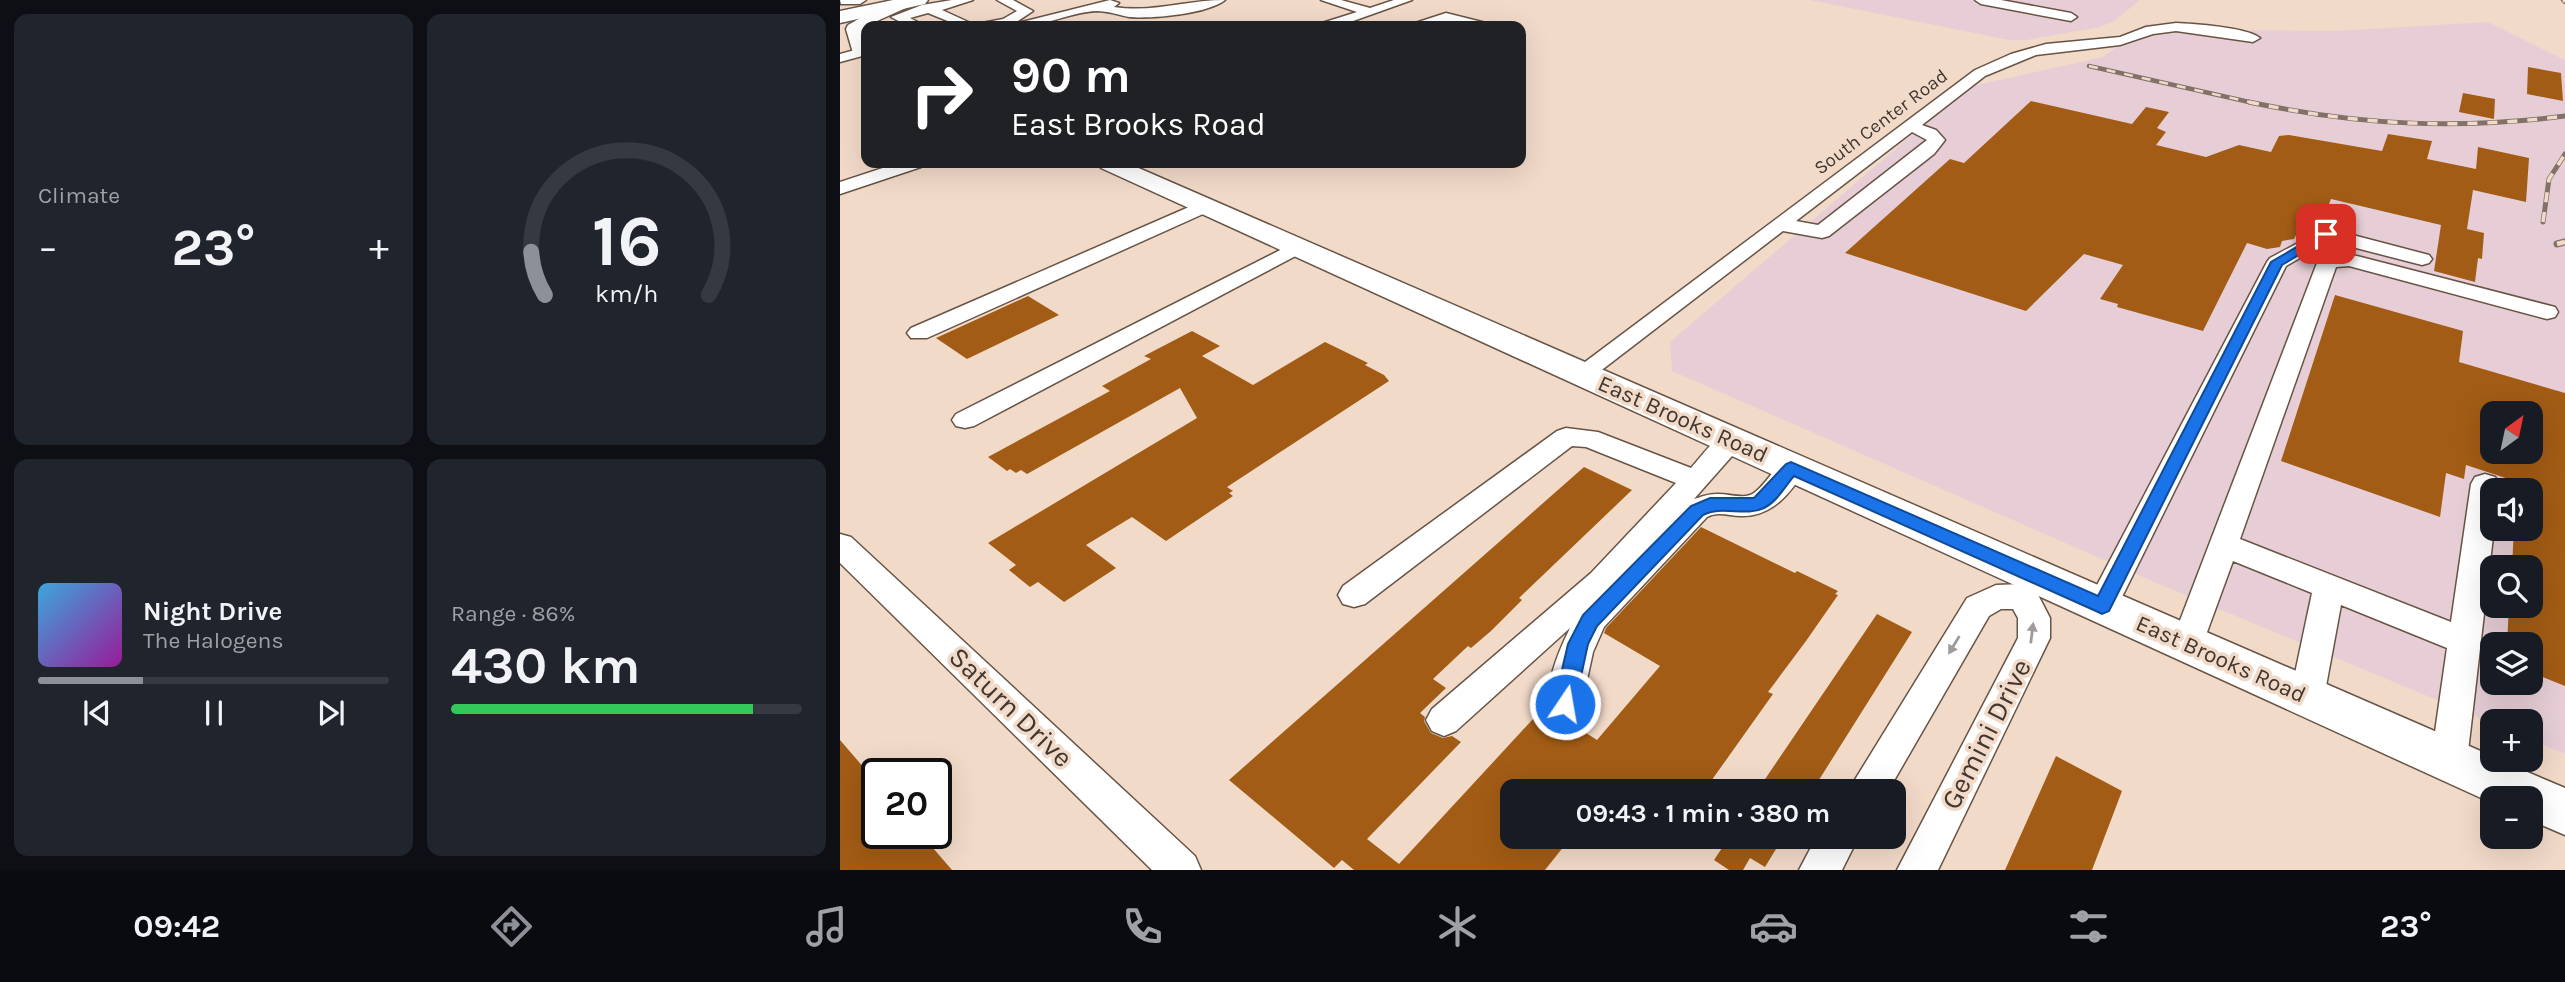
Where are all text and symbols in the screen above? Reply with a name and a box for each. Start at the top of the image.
text: 90 m [1011,47,1131,104]
icon: right [896,49,987,140]
street label: South Center Road [1810,65,1952,179]
text: East Brooks Road [1011,106,1266,143]
text: Climate [38,182,120,209]
text: 16 [591,199,662,284]
pin [2296,204,2356,264]
icon: arrive [2307,215,2345,253]
text: 23° [171,217,256,278]
text: − [38,225,58,270]
text: + [369,225,389,270]
text: km/h [595,279,658,308]
street label: East Brooks Road [1594,369,1772,469]
north arrow [2480,401,2543,464]
map controls [2480,401,2543,849]
button: sound [2480,478,2543,541]
button: search [2480,555,2543,618]
text: Night Drive [143,596,282,627]
text: Range · 86% [451,600,575,627]
street label: East Brooks Road [2132,609,2310,709]
one-way arrow [2027,622,2038,644]
text: The Halogens [143,627,283,654]
button: layers [2480,632,2543,695]
text: 430 km [451,635,640,696]
one-way arrow [1948,636,1960,655]
street label: Saturn Drive [942,640,1080,774]
street label: Gemini Drive [1934,653,2038,815]
position arrow [1528,667,1602,741]
icon: previous [78,694,116,732]
icon: pause [195,694,233,732]
icon: next [312,694,350,732]
button: + [2480,709,2543,772]
speed limit sign: 20 [861,758,952,849]
button: − [2480,786,2543,849]
text: 09:43 · 1 min · 380 m [1576,798,1830,829]
icon: directions [487,902,536,951]
icon: music [802,902,851,951]
icon: phone [1118,902,1167,951]
icon: climate [1433,902,1482,951]
icon: car [1749,902,1798,951]
icon: filters [2064,902,2113,951]
text: 09:42 [133,908,220,945]
text: 23° [2380,908,2432,945]

